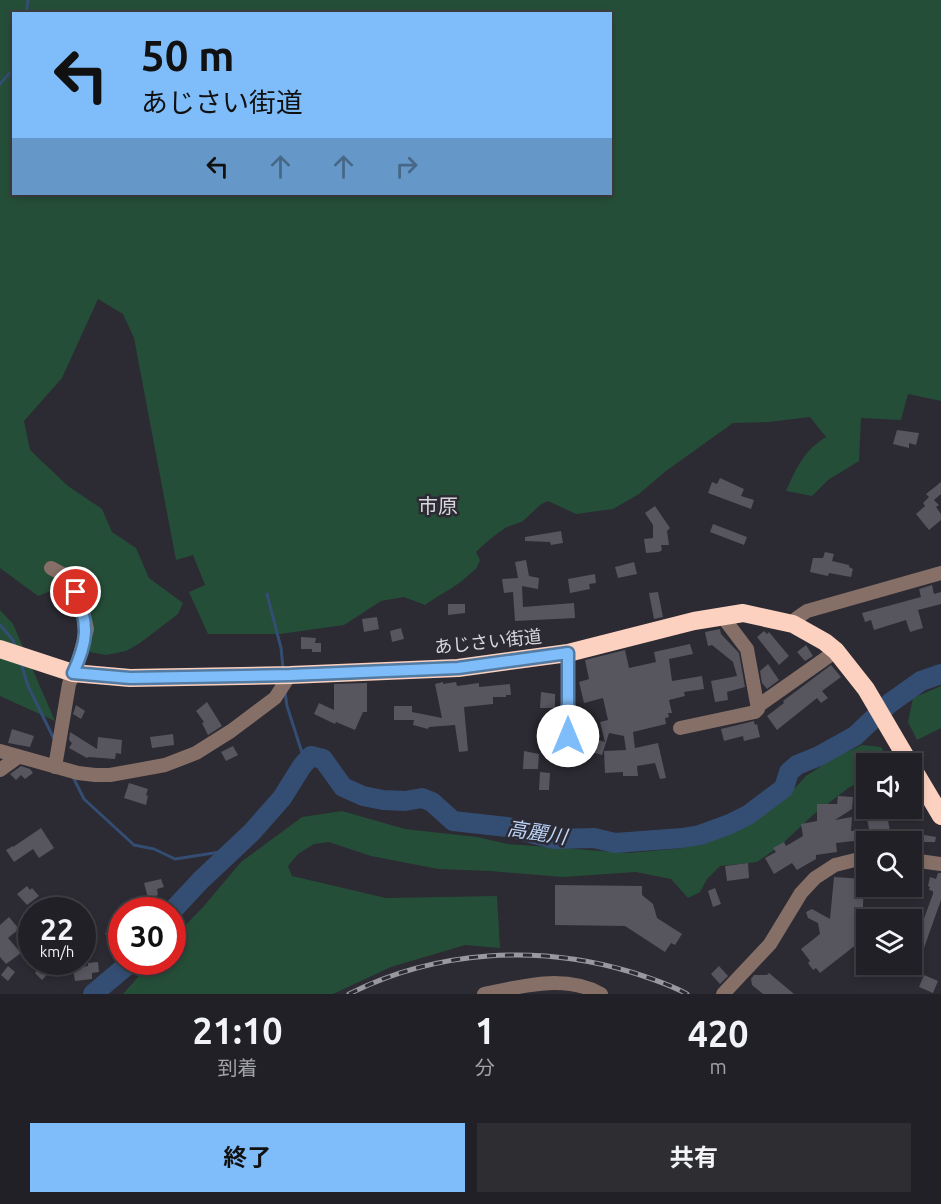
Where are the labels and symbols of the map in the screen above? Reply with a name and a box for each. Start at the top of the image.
district label: 市原 [418,494,458,517]
pin [50,566,101,617]
street label: あじさい街道 [433,625,543,657]
position arrow [536,704,600,768]
water label: 高麗川 [506,816,570,848]
speed limit sign: 30 [108,897,186,975]

